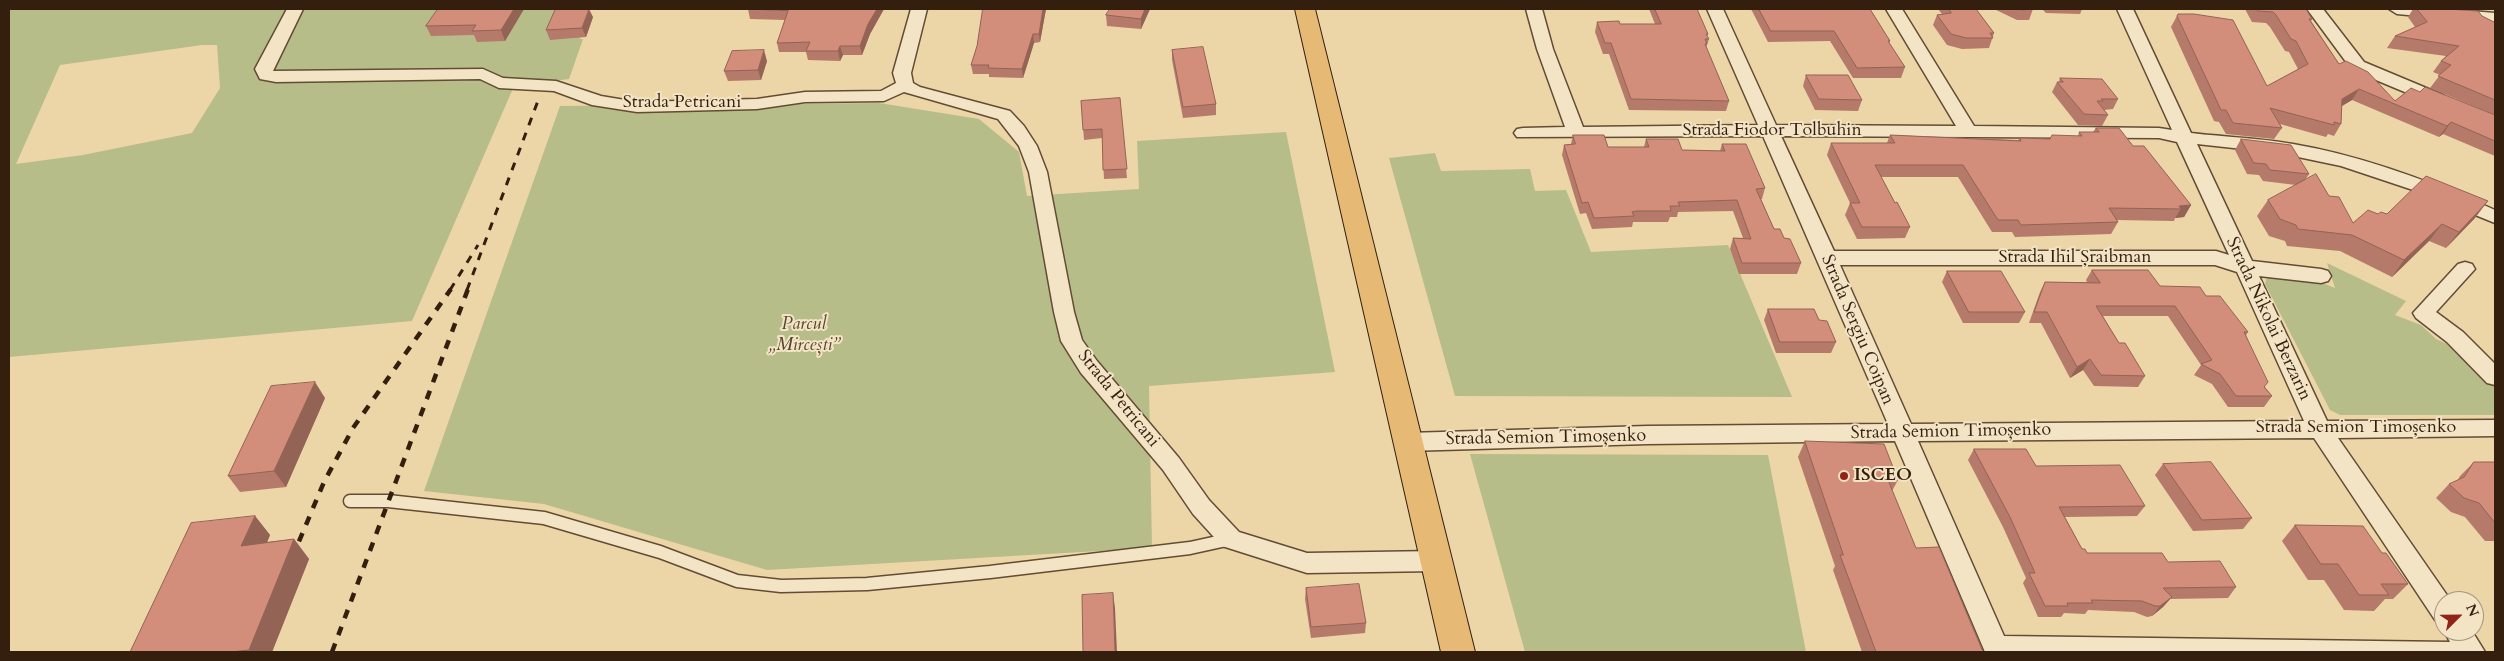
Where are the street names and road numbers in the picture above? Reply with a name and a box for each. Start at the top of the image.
street label: Strada Petricani [623,92,741,114]
street label: Strada Fiodor Tolbuhin [1682,120,1862,142]
street label: Strada Nikolai Berzarin [2221,234,2315,404]
street label: Strada Ihil Șraibman [1998,247,2152,269]
street label: Strada Sergiu Coipan [1816,252,1898,408]
street label: Strada Petricani [1072,346,1164,452]
street label: Strada Semion Timoșenko [2256,417,2456,439]
street label: Strada Semion Timoșenko [1851,419,2051,445]
street label: Strada Semion Timoșenko [1446,425,1646,451]

